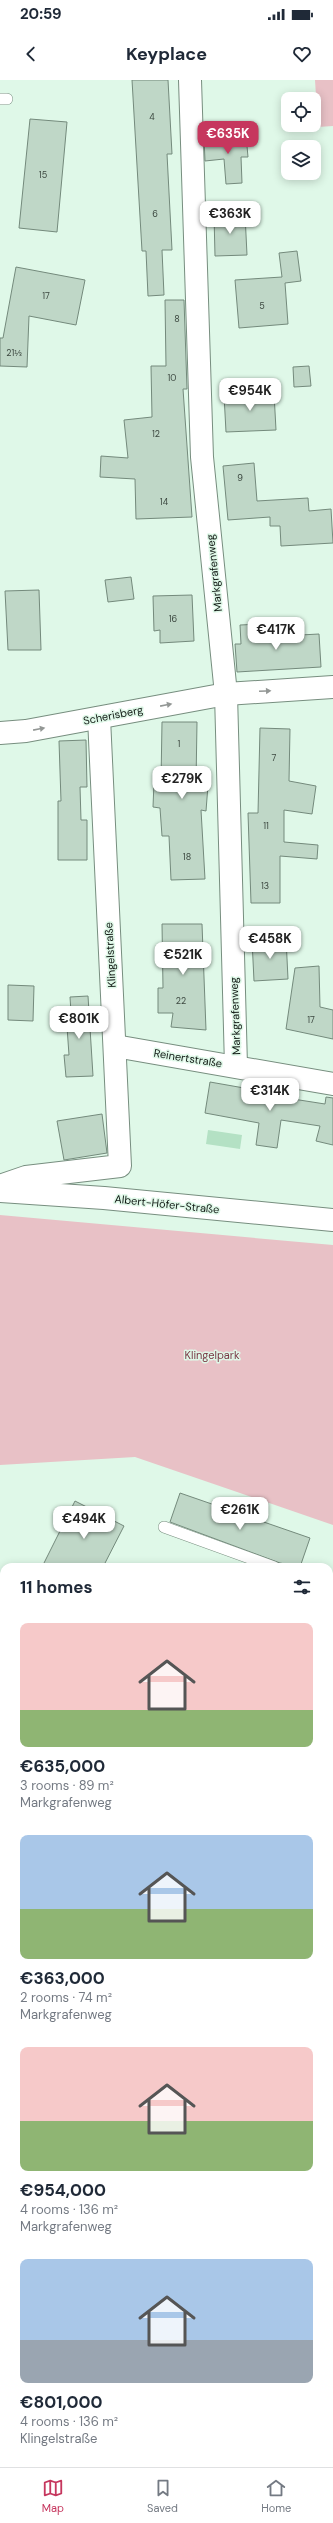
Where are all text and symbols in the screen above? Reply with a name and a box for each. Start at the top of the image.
text: 20:59 [20,4,61,24]
text: Keyplace [126,42,207,66]
icon: back [20,43,42,65]
icon: heart [291,43,313,65]
map controls [281,92,321,180]
button: locate [281,92,321,132]
house number: 4 [149,111,155,123]
pin: €635K [200,121,256,155]
text: €635K [207,125,249,142]
button: layers [281,140,321,180]
house number: 15 [39,169,47,181]
pin: €363K [202,201,258,235]
text: €363K [209,205,251,222]
house number: 6 [152,208,158,220]
house number: 17 [42,290,50,302]
house number: 5 [259,300,265,312]
house number: 8 [174,313,180,325]
house number: 21⅓ [6,347,22,359]
house number: 10 [168,372,176,384]
pin: €954K [222,378,278,412]
text: €954K [228,382,272,399]
house number: 12 [152,428,160,440]
house number: 9 [237,472,243,484]
house number: 14 [160,496,169,508]
street label: Markgrafenweg [203,534,225,612]
house number: 16 [169,613,178,625]
pin: €417K [248,617,304,651]
text: €417K [257,621,295,638]
one-way arrow [259,688,271,695]
street label: Scherisberg [82,702,144,728]
one-way arrow [160,702,173,708]
one-way arrow [33,726,45,732]
house number: 1 [178,738,181,750]
house number: 7 [272,752,277,764]
pin: €279K [154,766,210,800]
text: €279K [161,770,203,787]
house number: 11 [263,820,269,832]
house number: 18 [183,851,191,863]
house number: 13 [261,880,269,892]
street label: Klingelstraße [101,922,119,988]
pin: €458K [242,926,298,960]
text: €458K [248,930,292,947]
pin: €521K [155,942,211,976]
text: €521K [164,946,203,963]
street label: Markgrafenweg [227,977,243,1055]
house number: 22 [176,995,186,1007]
pin: €801K [51,1006,107,1040]
text: €801K [59,1010,99,1027]
house number: 17 [307,1014,315,1026]
street label: Reinertstraße [153,1046,223,1070]
pin: €314K [242,1078,298,1112]
text: €314K [250,1082,290,1099]
street label: Albert-Höfer-Straße [114,1192,220,1216]
park label: Klingelpark [185,1348,240,1362]
pin: €261K [212,1497,268,1531]
text: €261K [220,1501,260,1518]
pin: €494K [56,1506,112,1540]
text: €494K [62,1510,106,1527]
text: 11 homes [20,1576,93,1598]
icon: filters [291,1576,313,1598]
icon: home [131,1649,203,1721]
text: €635,000 [20,1755,105,1777]
text: 3 rooms · 89 m² [20,1777,114,1794]
text: Markgrafenweg [20,1794,112,1811]
icon: home [131,1861,203,1933]
text: €363,000 [20,1967,105,1989]
text: 2 rooms · 74 m² [20,1989,112,2006]
text: Markgrafenweg [20,2006,112,2023]
icon: home [131,2073,203,2145]
text: €954,000 [20,2179,106,2201]
text: 4 rooms · 136 m² [20,2201,118,2218]
text: Markgrafenweg [20,2218,112,2235]
icon: home [131,2285,203,2357]
text: €801,000 [20,2391,102,2413]
text: 4 rooms · 136 m² [20,2413,118,2430]
text: Klingelstraße [20,2430,97,2447]
tab: Map [42,2477,64,2515]
tab: Saved [147,2477,178,2515]
tab: Home [261,2477,291,2515]

